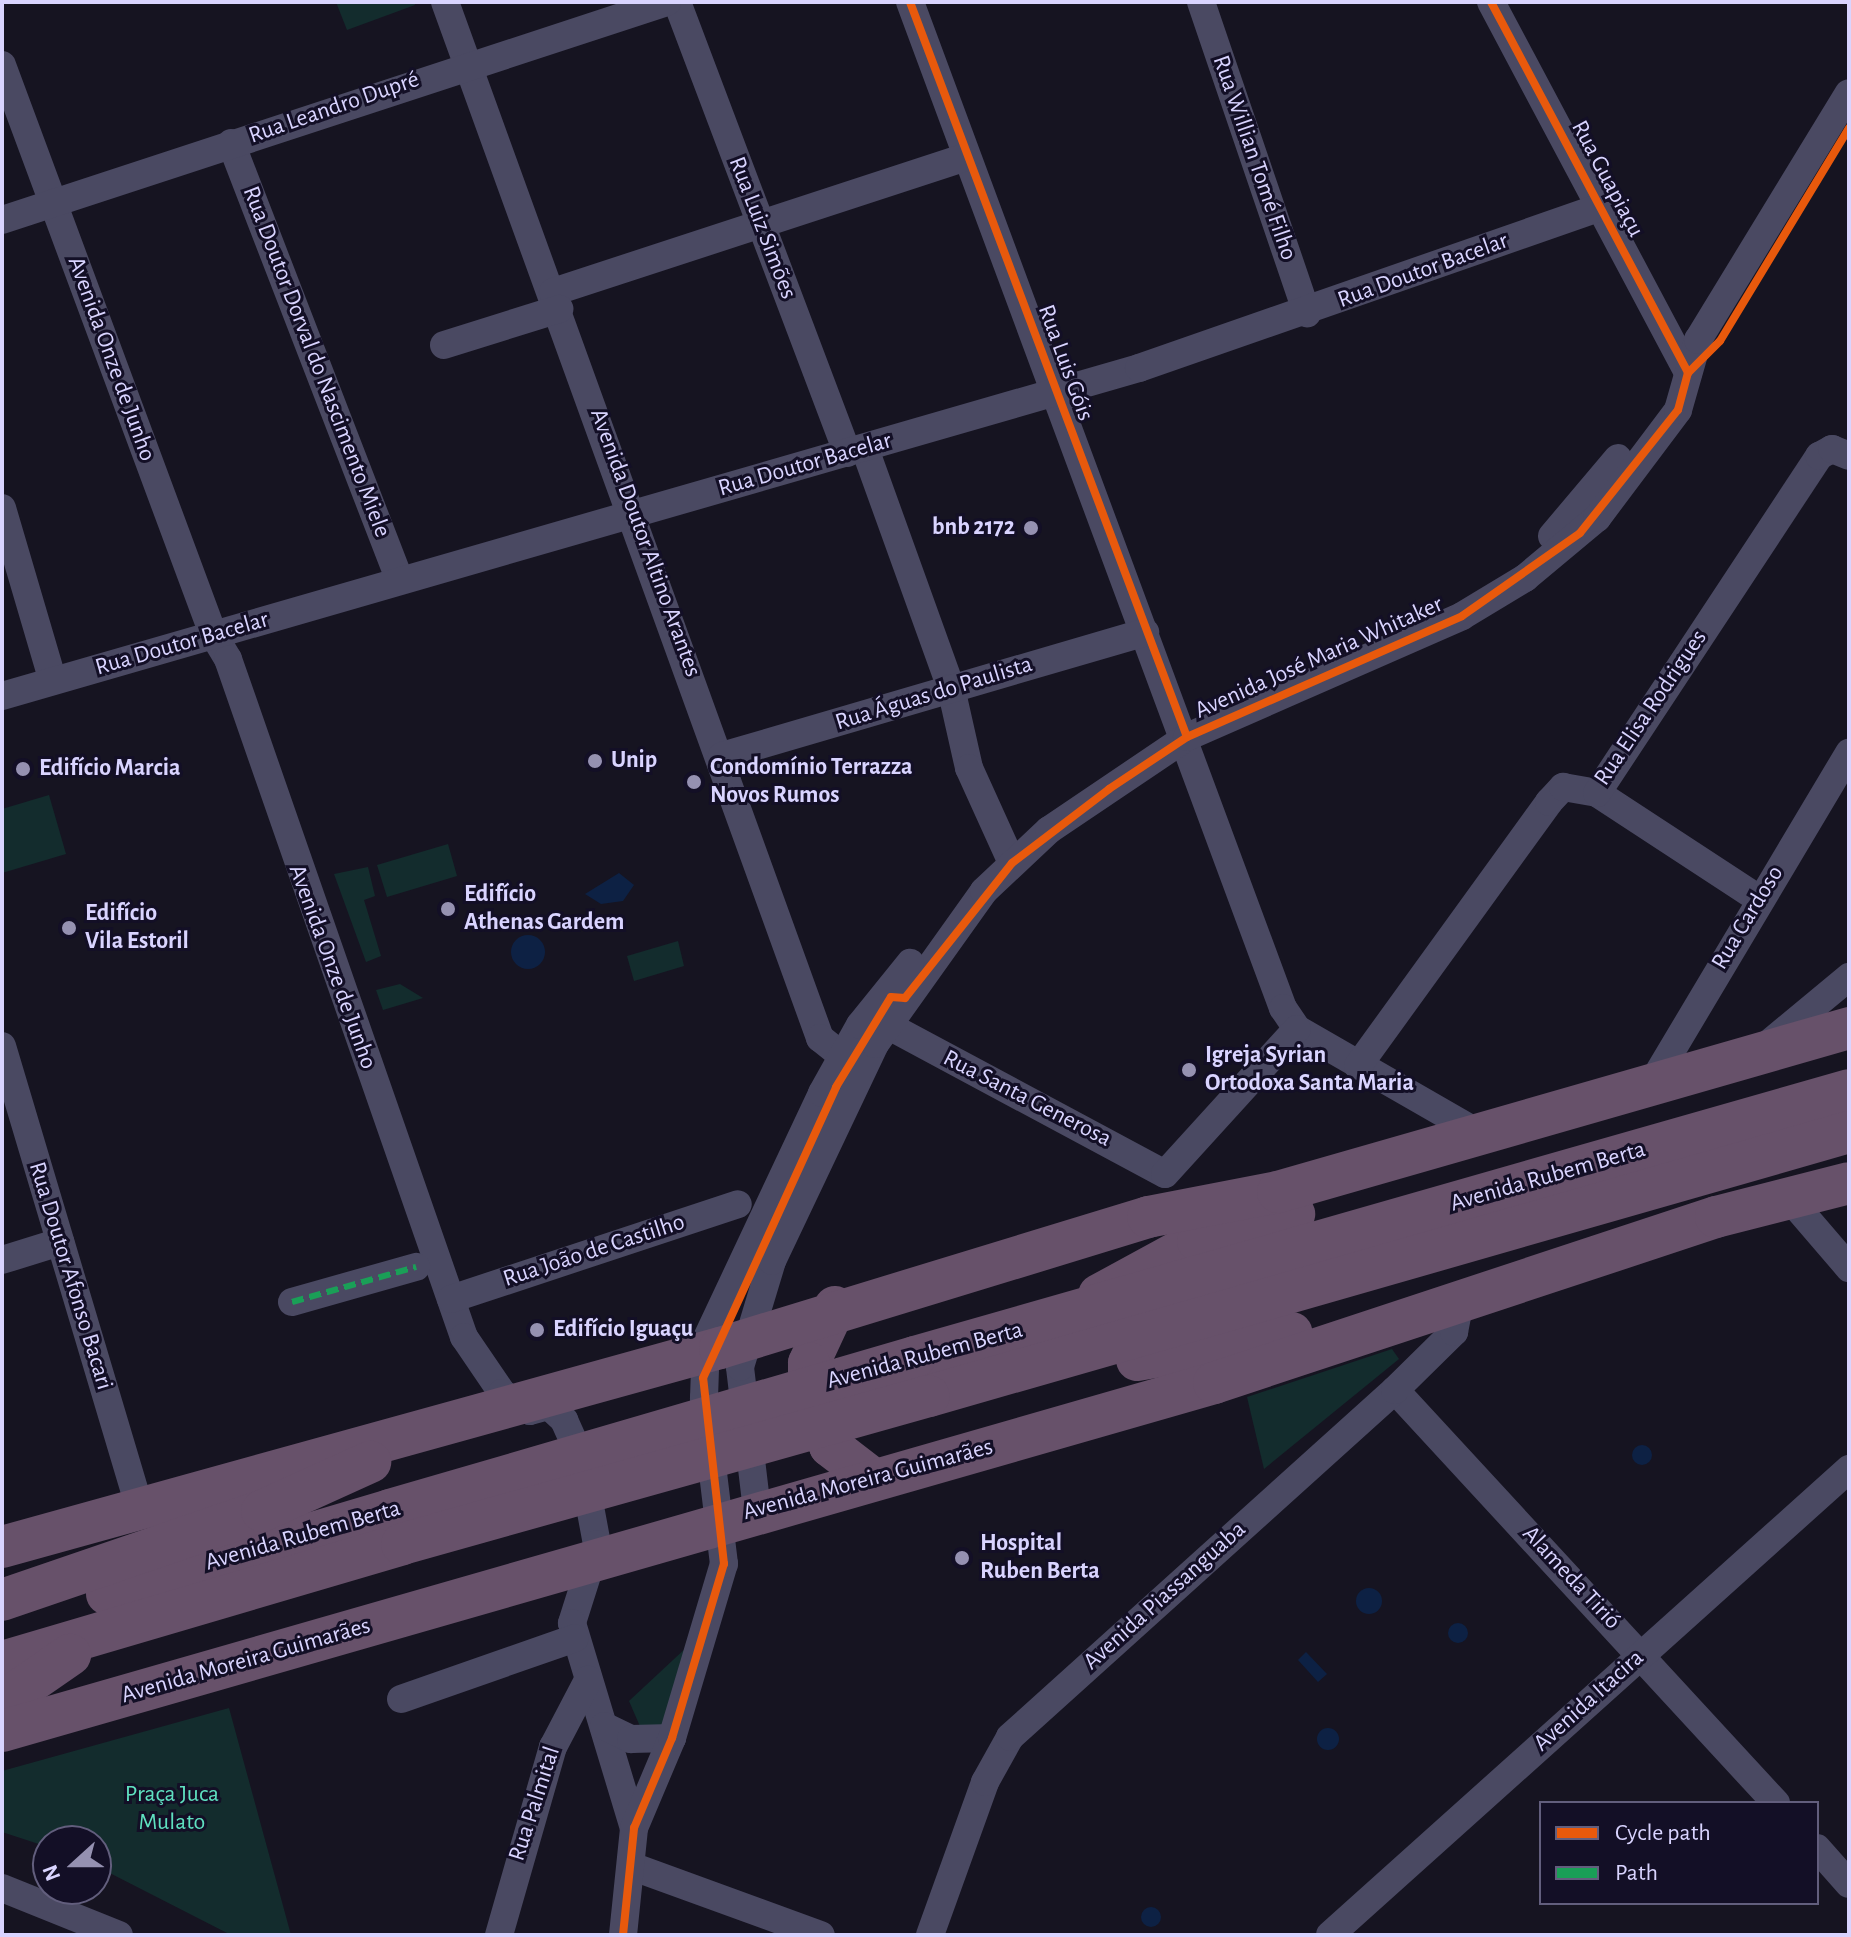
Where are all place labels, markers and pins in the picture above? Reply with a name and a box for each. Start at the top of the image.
place label: bnb 2172 [932,514,1015,542]
marker: bnb 2172 [1022,519,1040,537]
place label: Unip [611,747,657,775]
marker: Unip [586,752,604,770]
place label: Condomínio Terrazza Novos Rumos [710,754,913,810]
place label: Edifício Marcia [39,755,181,783]
marker: Edifício Marcia [14,760,32,778]
marker: Condomínio Terrazza Novos Rumos [685,773,703,791]
place label: Edifício Athenas Gardem [464,881,624,937]
place label: Edifício Vila Estoril [85,900,189,956]
marker: Edifício Athenas Gardem [439,900,457,918]
marker: Edifício Vila Estoril [60,919,78,937]
place label: Igreja Syrian Ortodoxa Santa Maria [1205,1042,1414,1098]
marker: Igreja Syrian Ortodoxa Santa Maria [1180,1061,1198,1079]
place label: Edifício Iguaçu [553,1316,693,1344]
marker: Edifício Iguaçu [528,1321,546,1339]
place label: Hospital Ruben Berta [980,1530,1100,1586]
marker: Hospital Ruben Berta [951,1547,973,1569]

